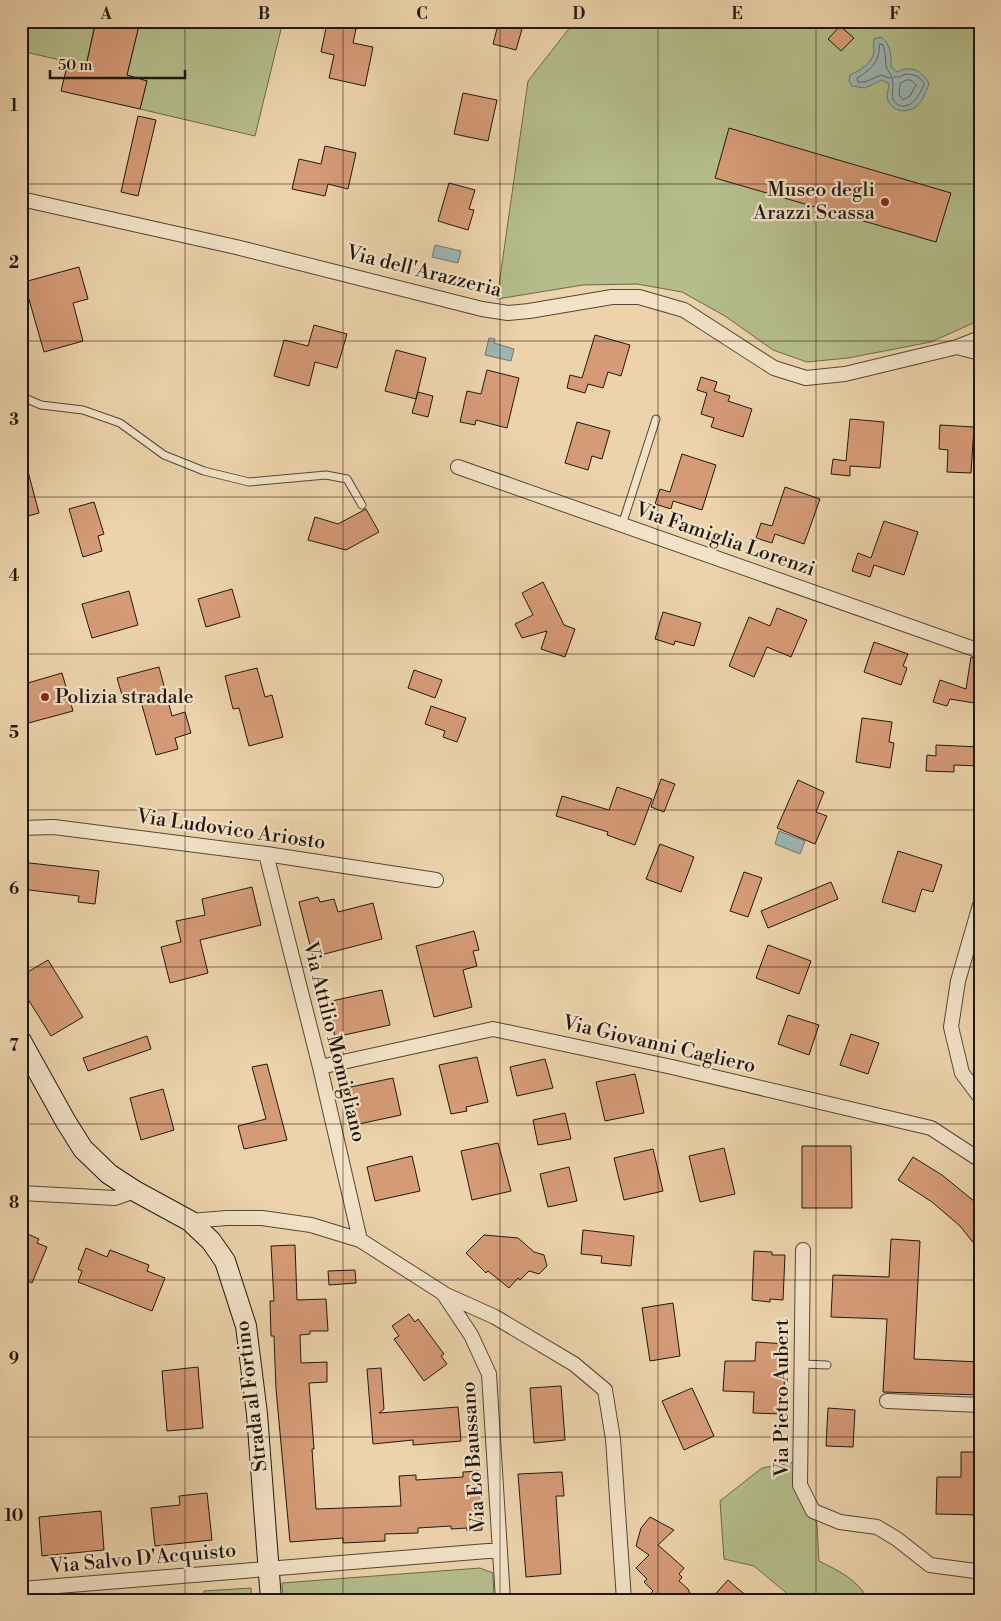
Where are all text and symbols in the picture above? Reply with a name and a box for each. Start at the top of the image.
text: A [99,4,112,24]
text: B [258,4,270,24]
text: C [416,4,428,24]
text: D [573,4,586,24]
text: E [731,4,743,24]
text: F [889,4,901,24]
scale bar [50,48,185,80]
text: 50 m [58,56,92,75]
text: 1 [10,96,18,116]
place label: Museo degli Arazzi Scassa [752,178,876,226]
marker: Museo degli Arazzi Scassa [879,196,891,208]
street label: Via dell'Arazzeria [343,240,505,304]
text: 2 [9,253,19,273]
text: 3 [9,410,19,430]
street label: Via Famiglia Lorenzi [631,497,819,583]
text: 4 [9,566,20,586]
place label: Polizia stradale [55,685,194,710]
marker: Polizia stradale [39,691,51,703]
text: 5 [9,723,19,743]
street label: Via Ludovico Ariosto [134,804,327,856]
text: 6 [9,879,19,899]
street label: Via Attilio Momigliano [297,938,371,1145]
street label: Via Giovanni Cagliero [559,1010,758,1079]
text: 7 [9,1036,19,1056]
text: 8 [9,1193,19,1213]
street label: Strada al Fortino [230,1319,274,1473]
street label: Via Pietro Aubert [770,1319,795,1478]
text: 9 [9,1349,19,1369]
street label: Via Eo Baussano [456,1381,492,1532]
text: 10 [5,1506,23,1526]
street label: Via Salvo D'Acquisto [48,1538,237,1580]

